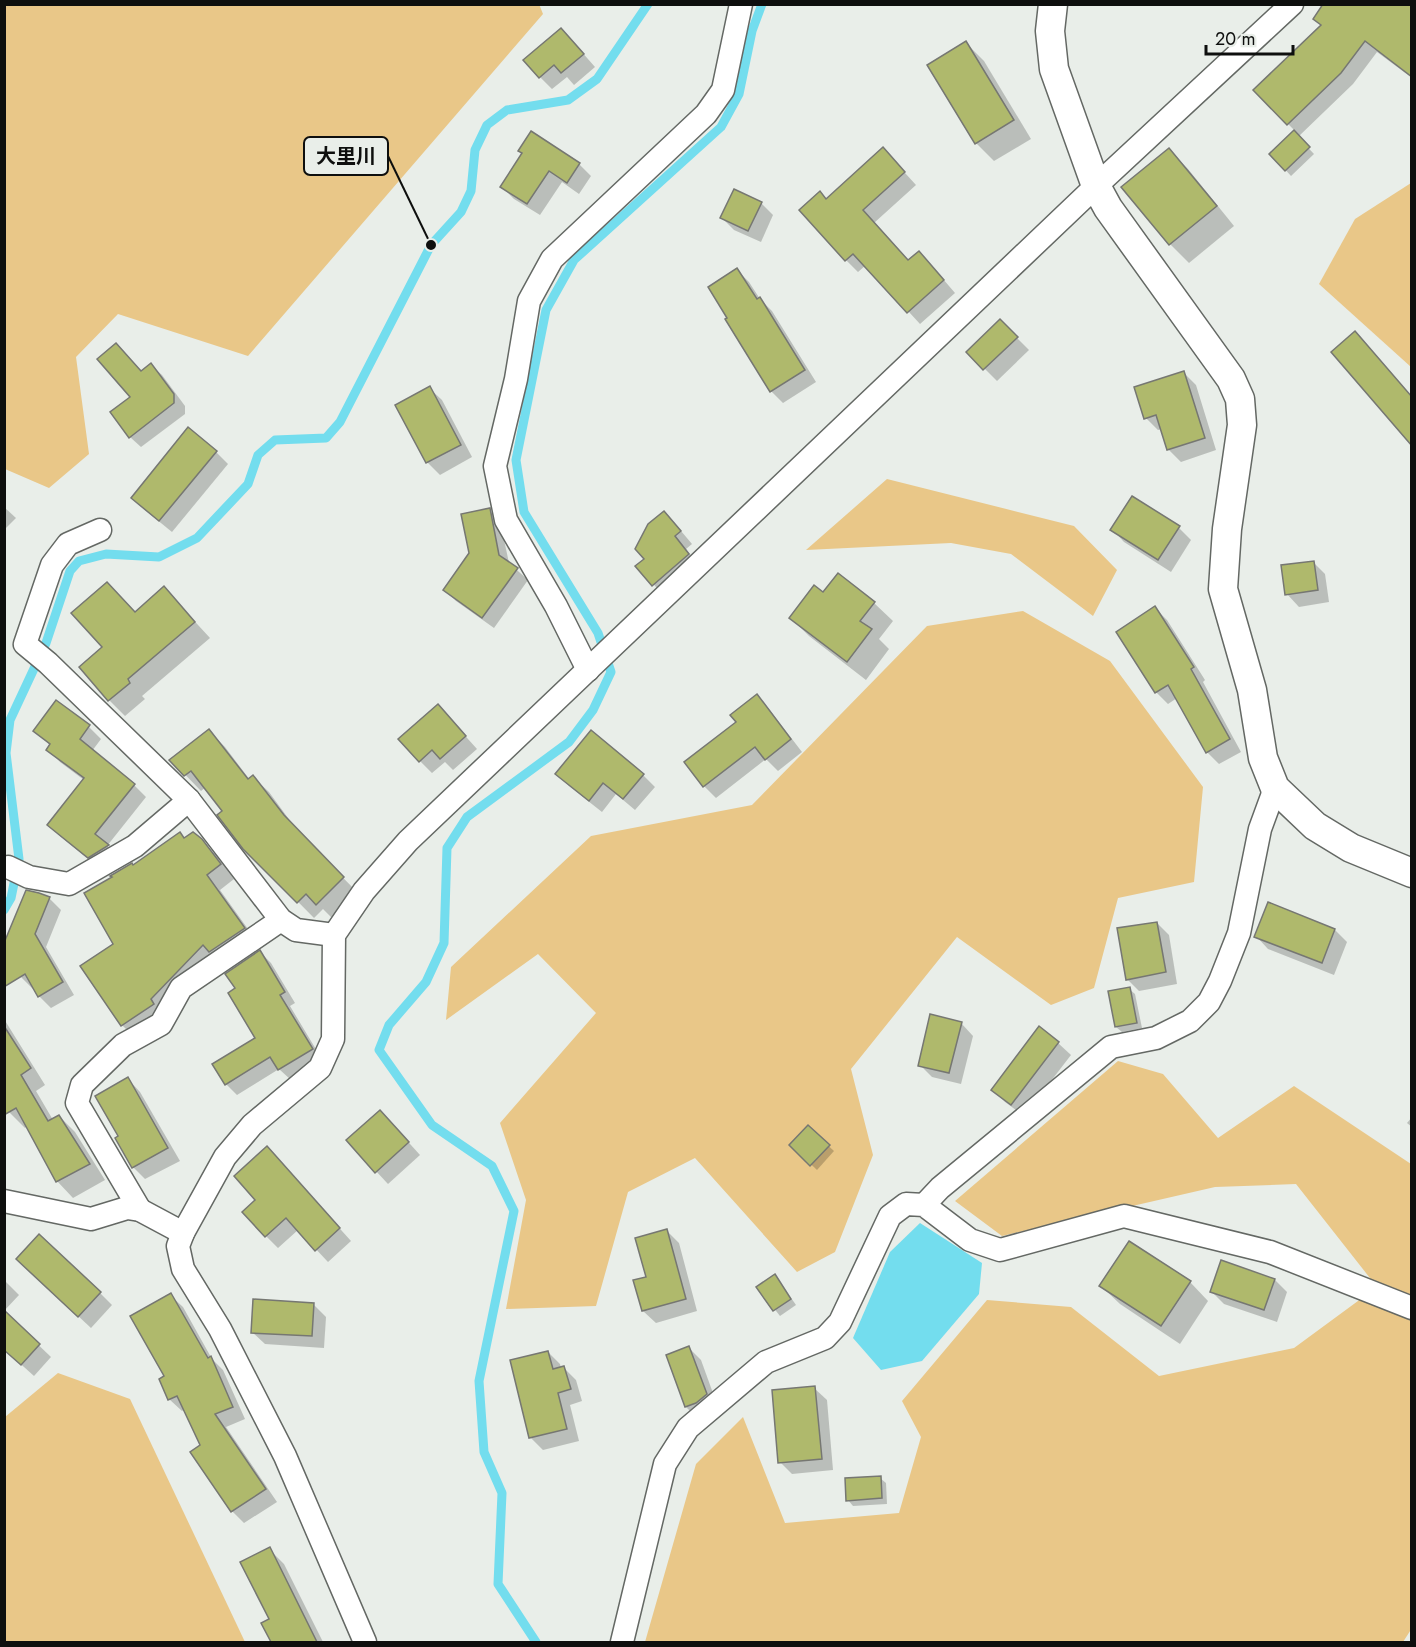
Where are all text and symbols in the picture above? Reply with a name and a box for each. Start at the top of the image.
scale bar [1206,18,1293,56]
text: 20 m [1215,26,1255,52]
callout: 大里川 [304,137,388,175]
text: 大里川 [316,142,376,171]

